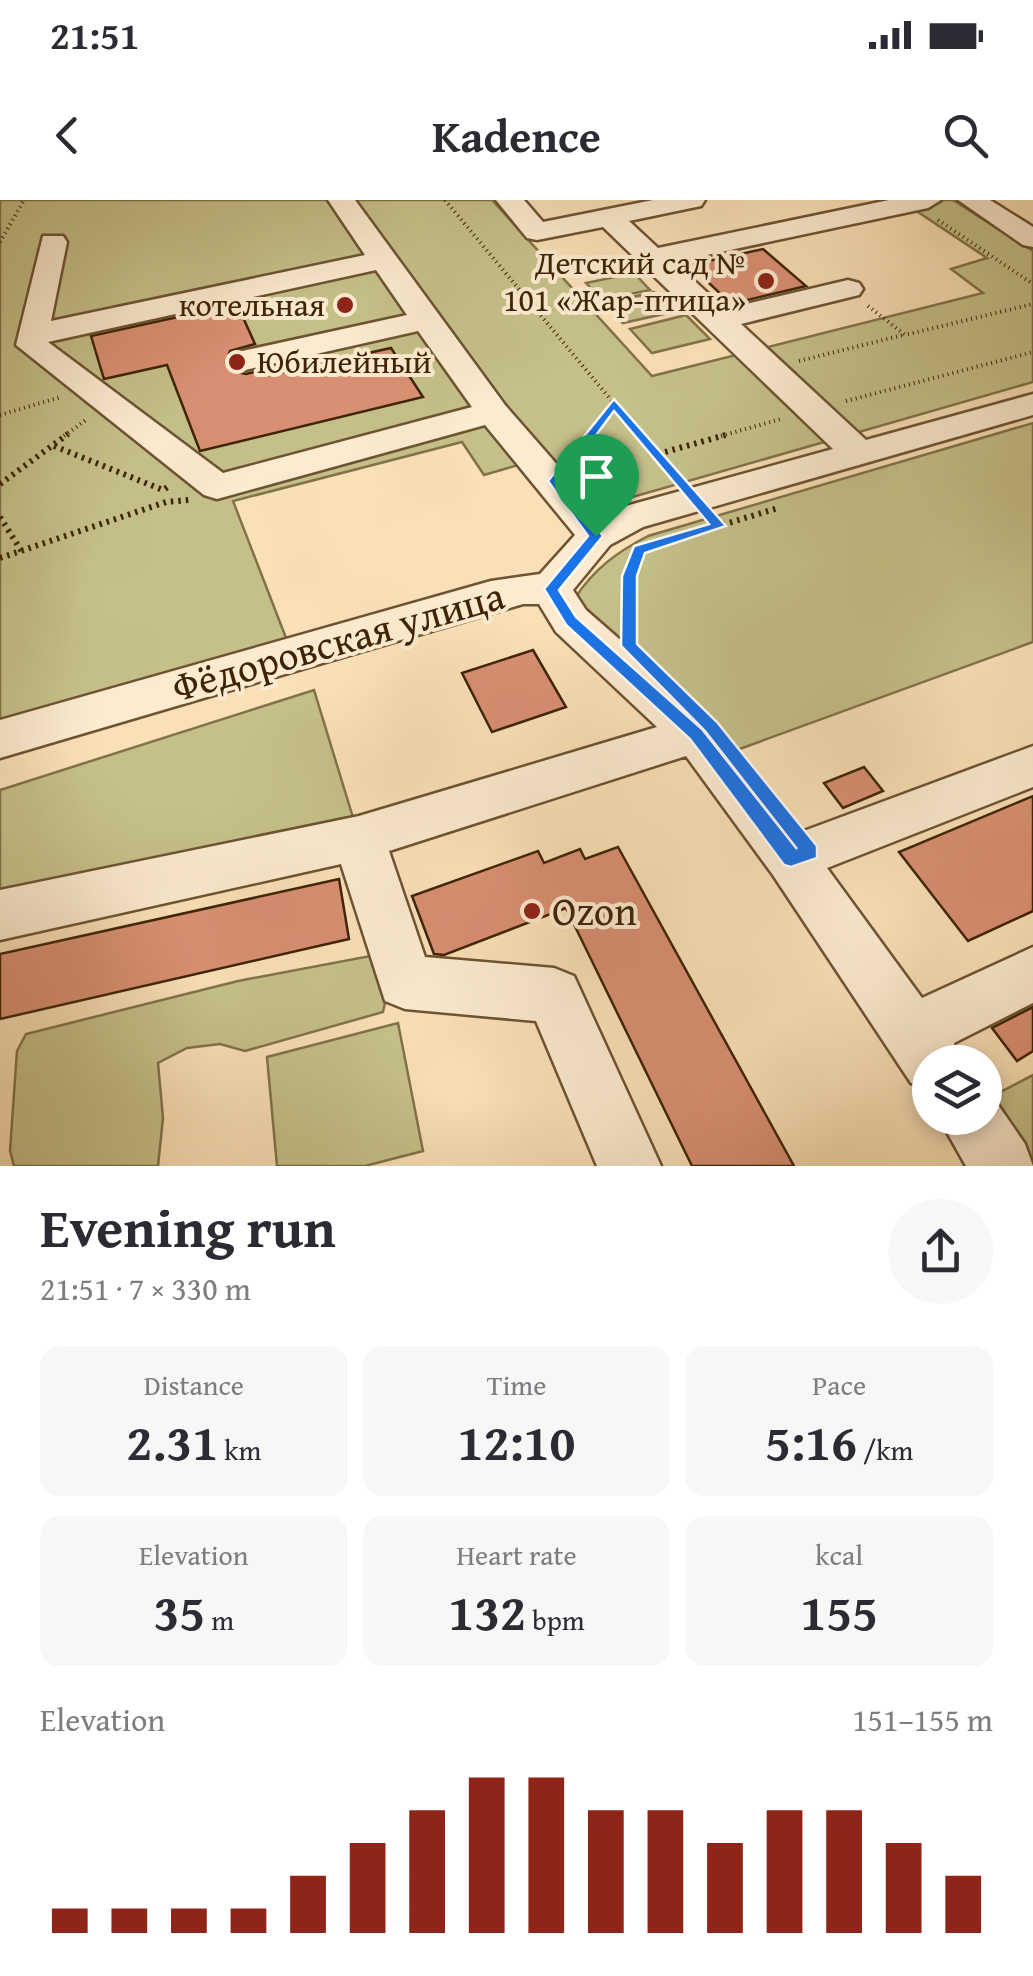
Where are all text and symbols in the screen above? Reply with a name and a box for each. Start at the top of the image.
text: 21:51 [50,7,140,63]
text: Kadence [432,103,601,168]
icon: back [40,108,95,163]
icon: search [938,108,993,163]
place label: Детский сад № 101 «Жар-птица» [503,239,746,323]
marker: Детский сад № 101 «Жар-птица» [755,270,777,292]
place label: котельная [179,281,325,328]
marker: котельная [334,294,356,316]
place label: Юбилейный [257,338,431,385]
marker: Юбилейный [226,351,248,373]
pin [554,434,639,537]
icon: arrive [569,449,624,504]
street label: Фёдоровская улица [165,565,511,716]
place label: Ozon [552,881,637,940]
marker: Ozon [521,900,543,922]
map controls [912,1045,1002,1135]
button: layers [912,1045,1002,1135]
text: Evening run [40,1187,336,1267]
button: share [888,1199,993,1304]
text: 21:51 · 7 × 330 m [40,1265,251,1312]
text: Distance [144,1364,244,1405]
text: Time [487,1364,546,1405]
text: Pace [812,1364,866,1405]
text: 2.31 [126,1405,218,1478]
text: 12:10 [458,1405,575,1478]
text: 5:16 [765,1405,857,1478]
text: km [218,1429,261,1470]
text: /km [857,1429,913,1470]
text: Elevation [139,1534,249,1575]
text: Heart rate [456,1534,577,1575]
text: kcal [815,1534,863,1575]
text: 35 [153,1575,205,1648]
text: 132 [448,1575,526,1648]
text: 155 [800,1575,878,1648]
text: m [205,1599,234,1640]
text: bpm [526,1599,585,1640]
text: Elevation [40,1696,165,1743]
text: 151–155 m [852,1696,993,1743]

